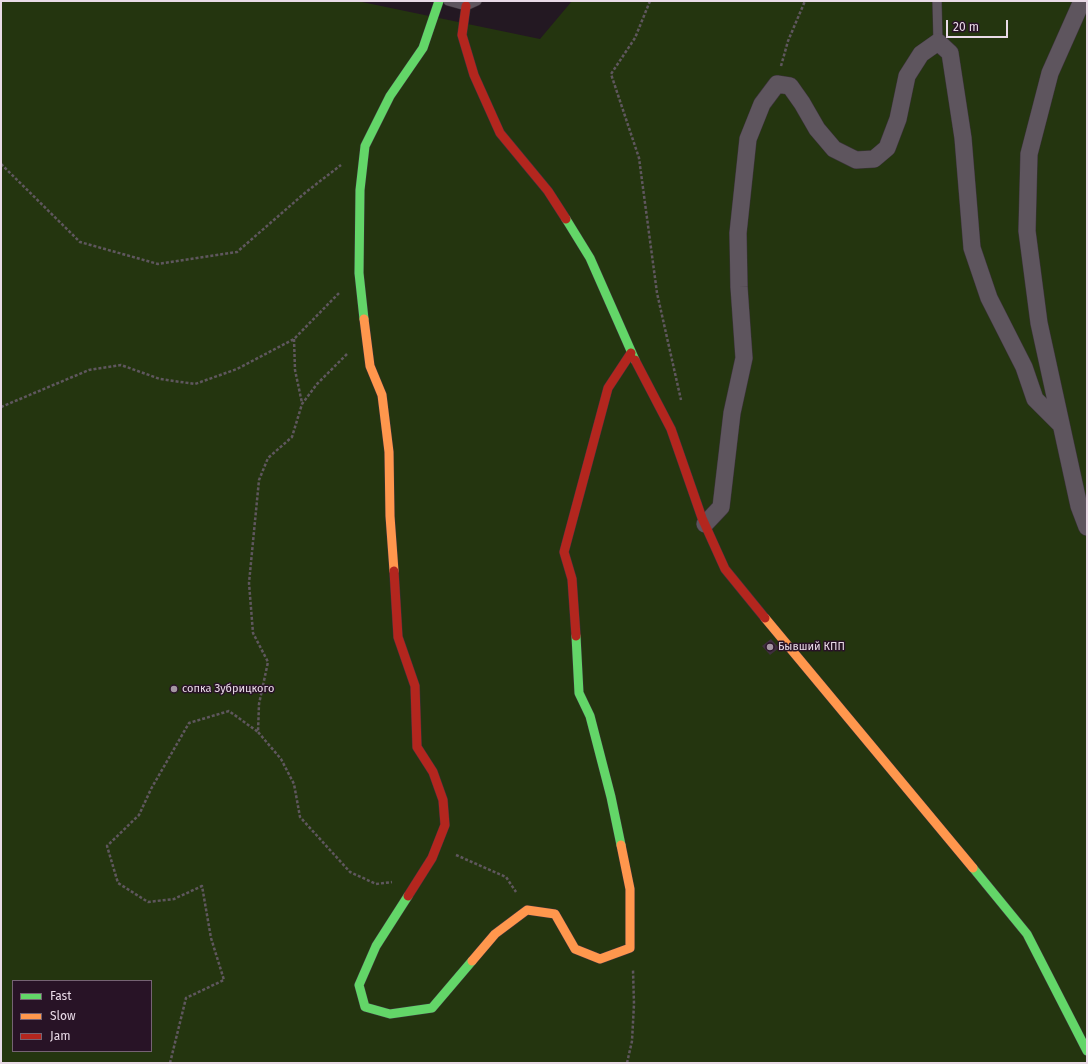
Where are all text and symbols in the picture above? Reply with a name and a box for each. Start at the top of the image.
scale bar [948,12,1010,38]
text: 20 m [953,20,979,34]
place label: Бывший КПП [778,640,845,654]
marker: Бывший КПП [765,642,775,652]
place label: сопка Зубрицкого [182,682,274,696]
marker: сопка Зубрицкого [169,684,179,694]
legend [12,980,152,1052]
text: Fast [50,989,72,1003]
text: Slow [50,1009,76,1023]
text: Jam [50,1029,70,1043]

